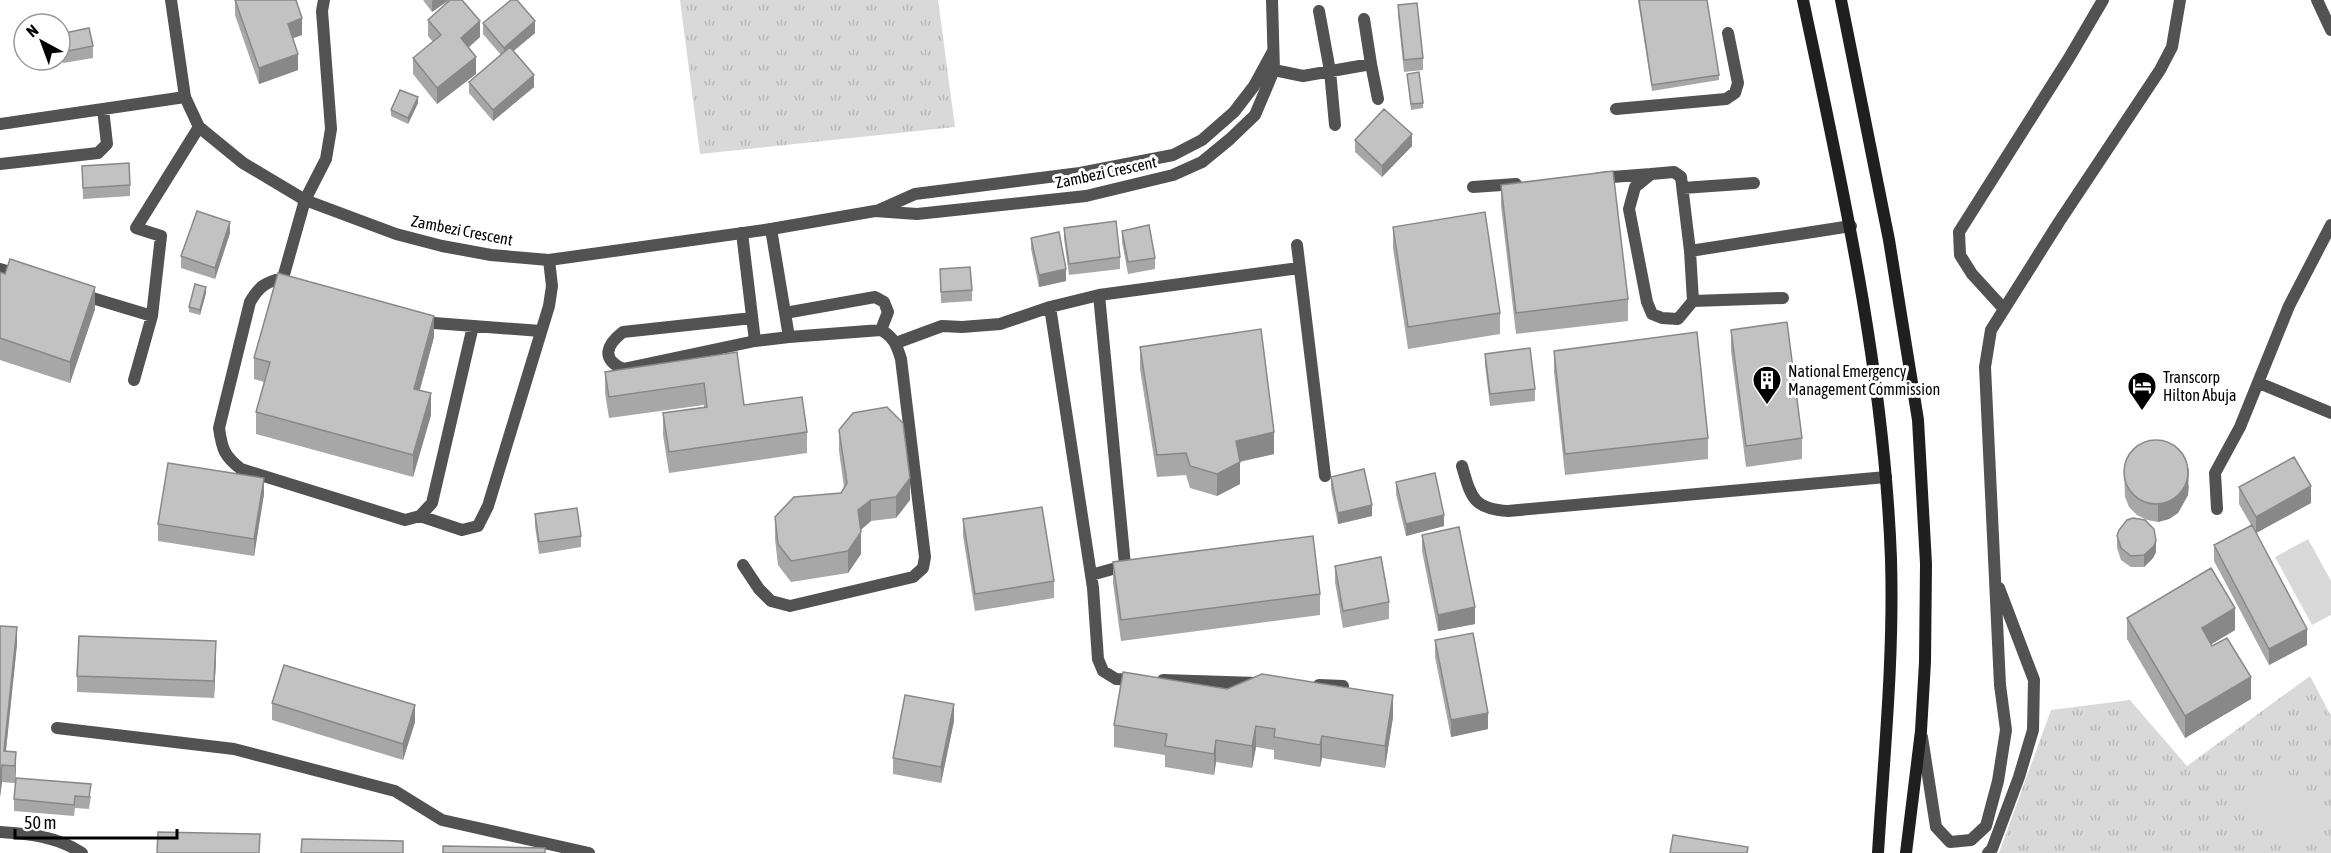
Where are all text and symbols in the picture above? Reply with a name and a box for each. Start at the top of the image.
north arrow [12,12,72,72]
text: N [23,21,42,41]
street label: Zambezi Crescent [1054,152,1159,192]
street label: Zambezi Crescent [410,211,515,249]
place label: National Emergency Management Commission [1788,362,1940,399]
building icon: National Emergency Management Commission [1751,364,1783,406]
place label: Transcorp Hilton Abuja [2163,368,2236,405]
hotel icon: Transcorp Hilton Abuja [2126,370,2158,412]
scale bar [15,802,177,840]
text: 50 m [24,812,56,833]

